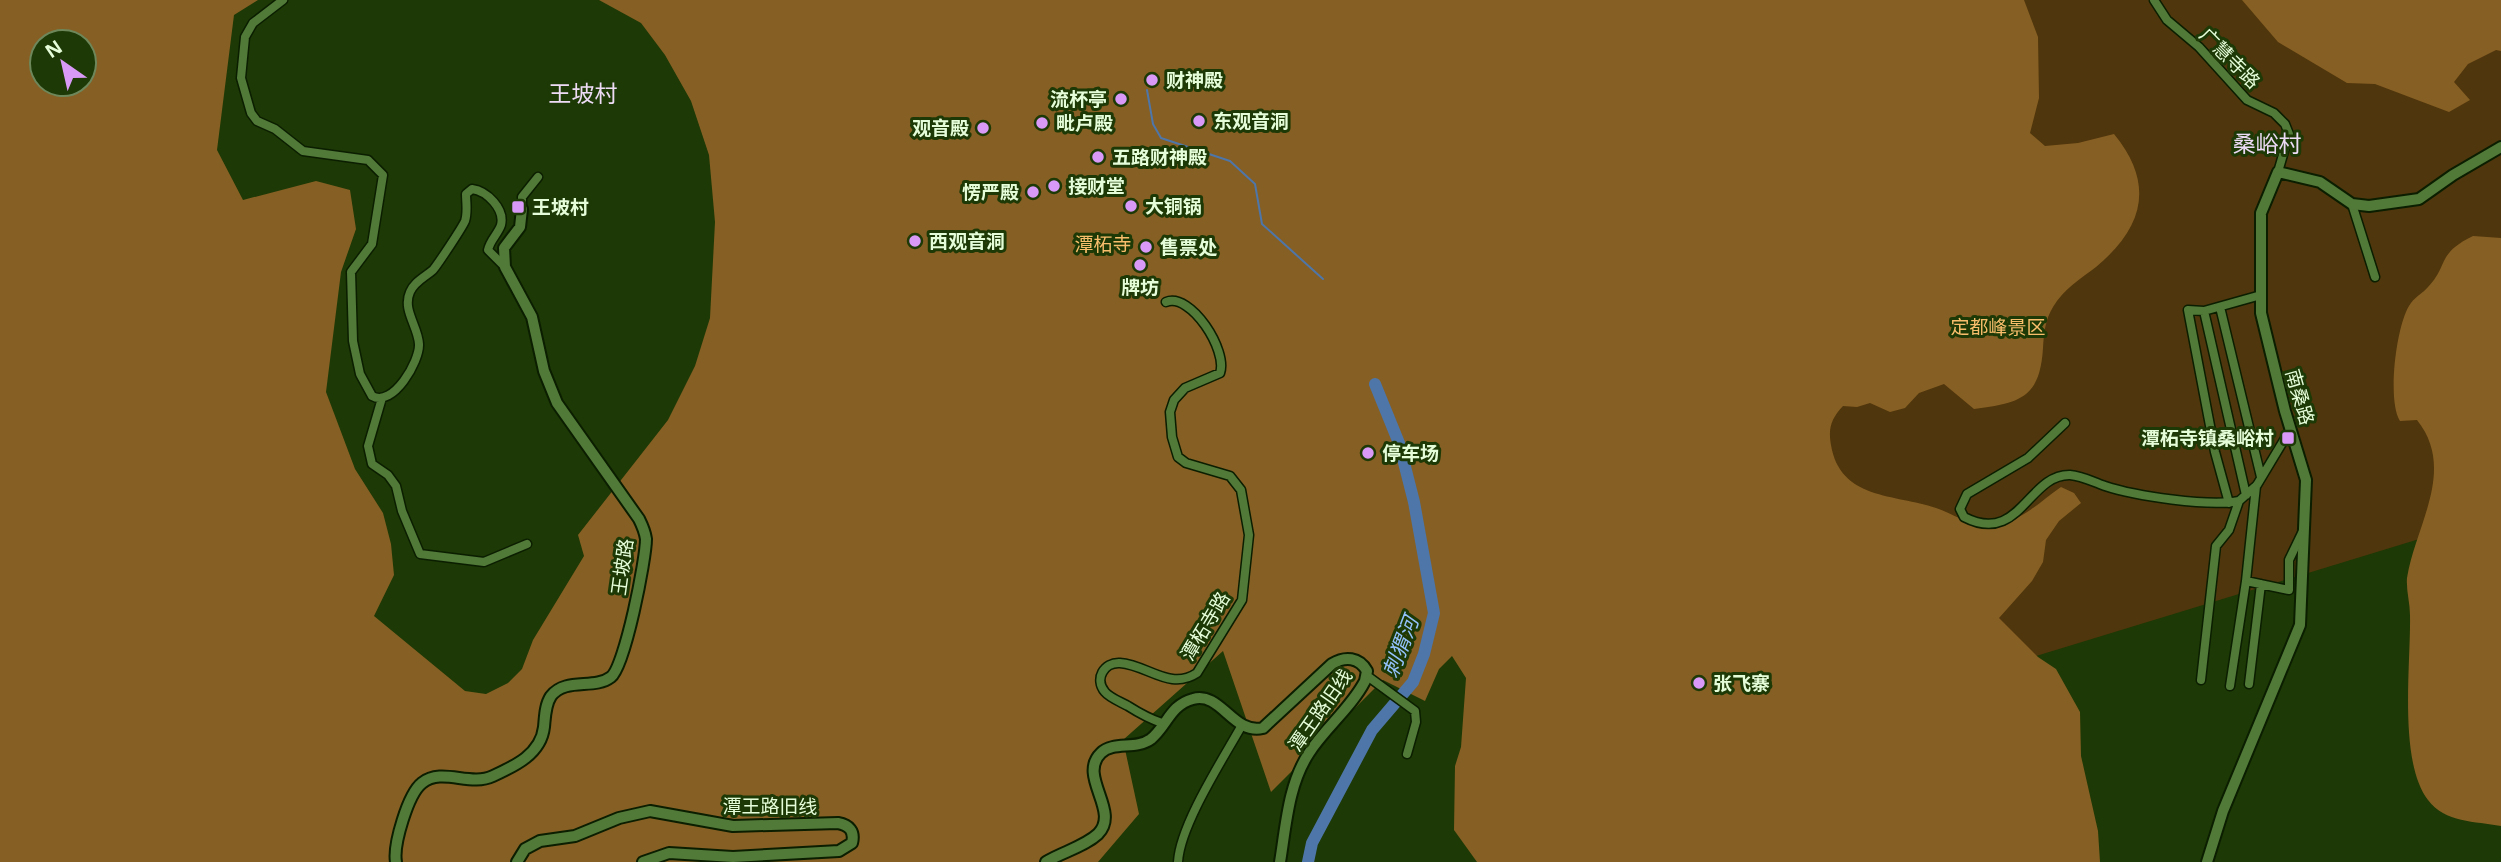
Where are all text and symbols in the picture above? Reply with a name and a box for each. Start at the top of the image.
street label: 广慧寺路 [2194,22,2266,94]
north arrow [28,28,98,98]
text: N [40,34,67,64]
place label: 财神殿 [1166,67,1223,93]
marker: 财神殿 [1144,72,1160,88]
district label: 王坡村 [549,77,618,109]
place label: 流杯亭 [1050,86,1107,112]
marker: 流杯亭 [1113,91,1129,107]
place label: 东观音洞 [1213,108,1289,134]
place label: 毗卢殿 [1056,110,1113,136]
marker: 东观音洞 [1191,113,1207,129]
place label: 观音殿 [912,115,969,141]
marker: 毗卢殿 [1034,115,1050,131]
marker: 观音殿 [975,120,991,136]
district label: 桑峪村 [2233,127,2302,159]
place label: 五路财神殿 [1112,144,1207,170]
marker: 五路财神殿 [1090,149,1106,165]
place label: 接财堂 [1068,173,1125,199]
marker: 接财堂 [1046,178,1062,194]
place label: 愣严殿 [962,179,1019,205]
marker: 愣严殿 [1025,184,1041,200]
place label: 大铜锅 [1145,193,1202,219]
place label: 王坡村 [532,194,589,220]
marker: 大铜锅 [1123,198,1139,214]
marker: 王坡村 [510,199,526,215]
place label: 西观音洞 [929,228,1005,254]
park label: 潭柘寺 [1074,231,1132,257]
marker: 西观音洞 [907,233,923,249]
place label: 售票处 [1160,234,1217,260]
marker: 售票处 [1138,239,1154,255]
marker: 牌坊 [1132,257,1148,273]
place label: 牌坊 [1121,274,1159,300]
park label: 定都峰景区 [1950,314,2046,340]
street label: 南桑路 [2280,366,2320,428]
place label: 潭柘寺镇桑峪村 [2141,425,2274,451]
marker: 潭柘寺镇桑峪村 [2280,430,2296,446]
place label: 停车场 [1382,440,1439,466]
marker: 停车场 [1360,445,1376,461]
street label: 王坡路 [605,537,639,597]
street label: 潭柘寺路 [1174,587,1236,665]
water label: 刺猬河 [1376,608,1426,681]
street label: 潭王路旧线 [1282,664,1358,756]
place label: 张飞寨 [1713,670,1770,696]
marker: 张飞寨 [1691,675,1707,691]
street label: 潭王路旧线 [722,793,818,819]

